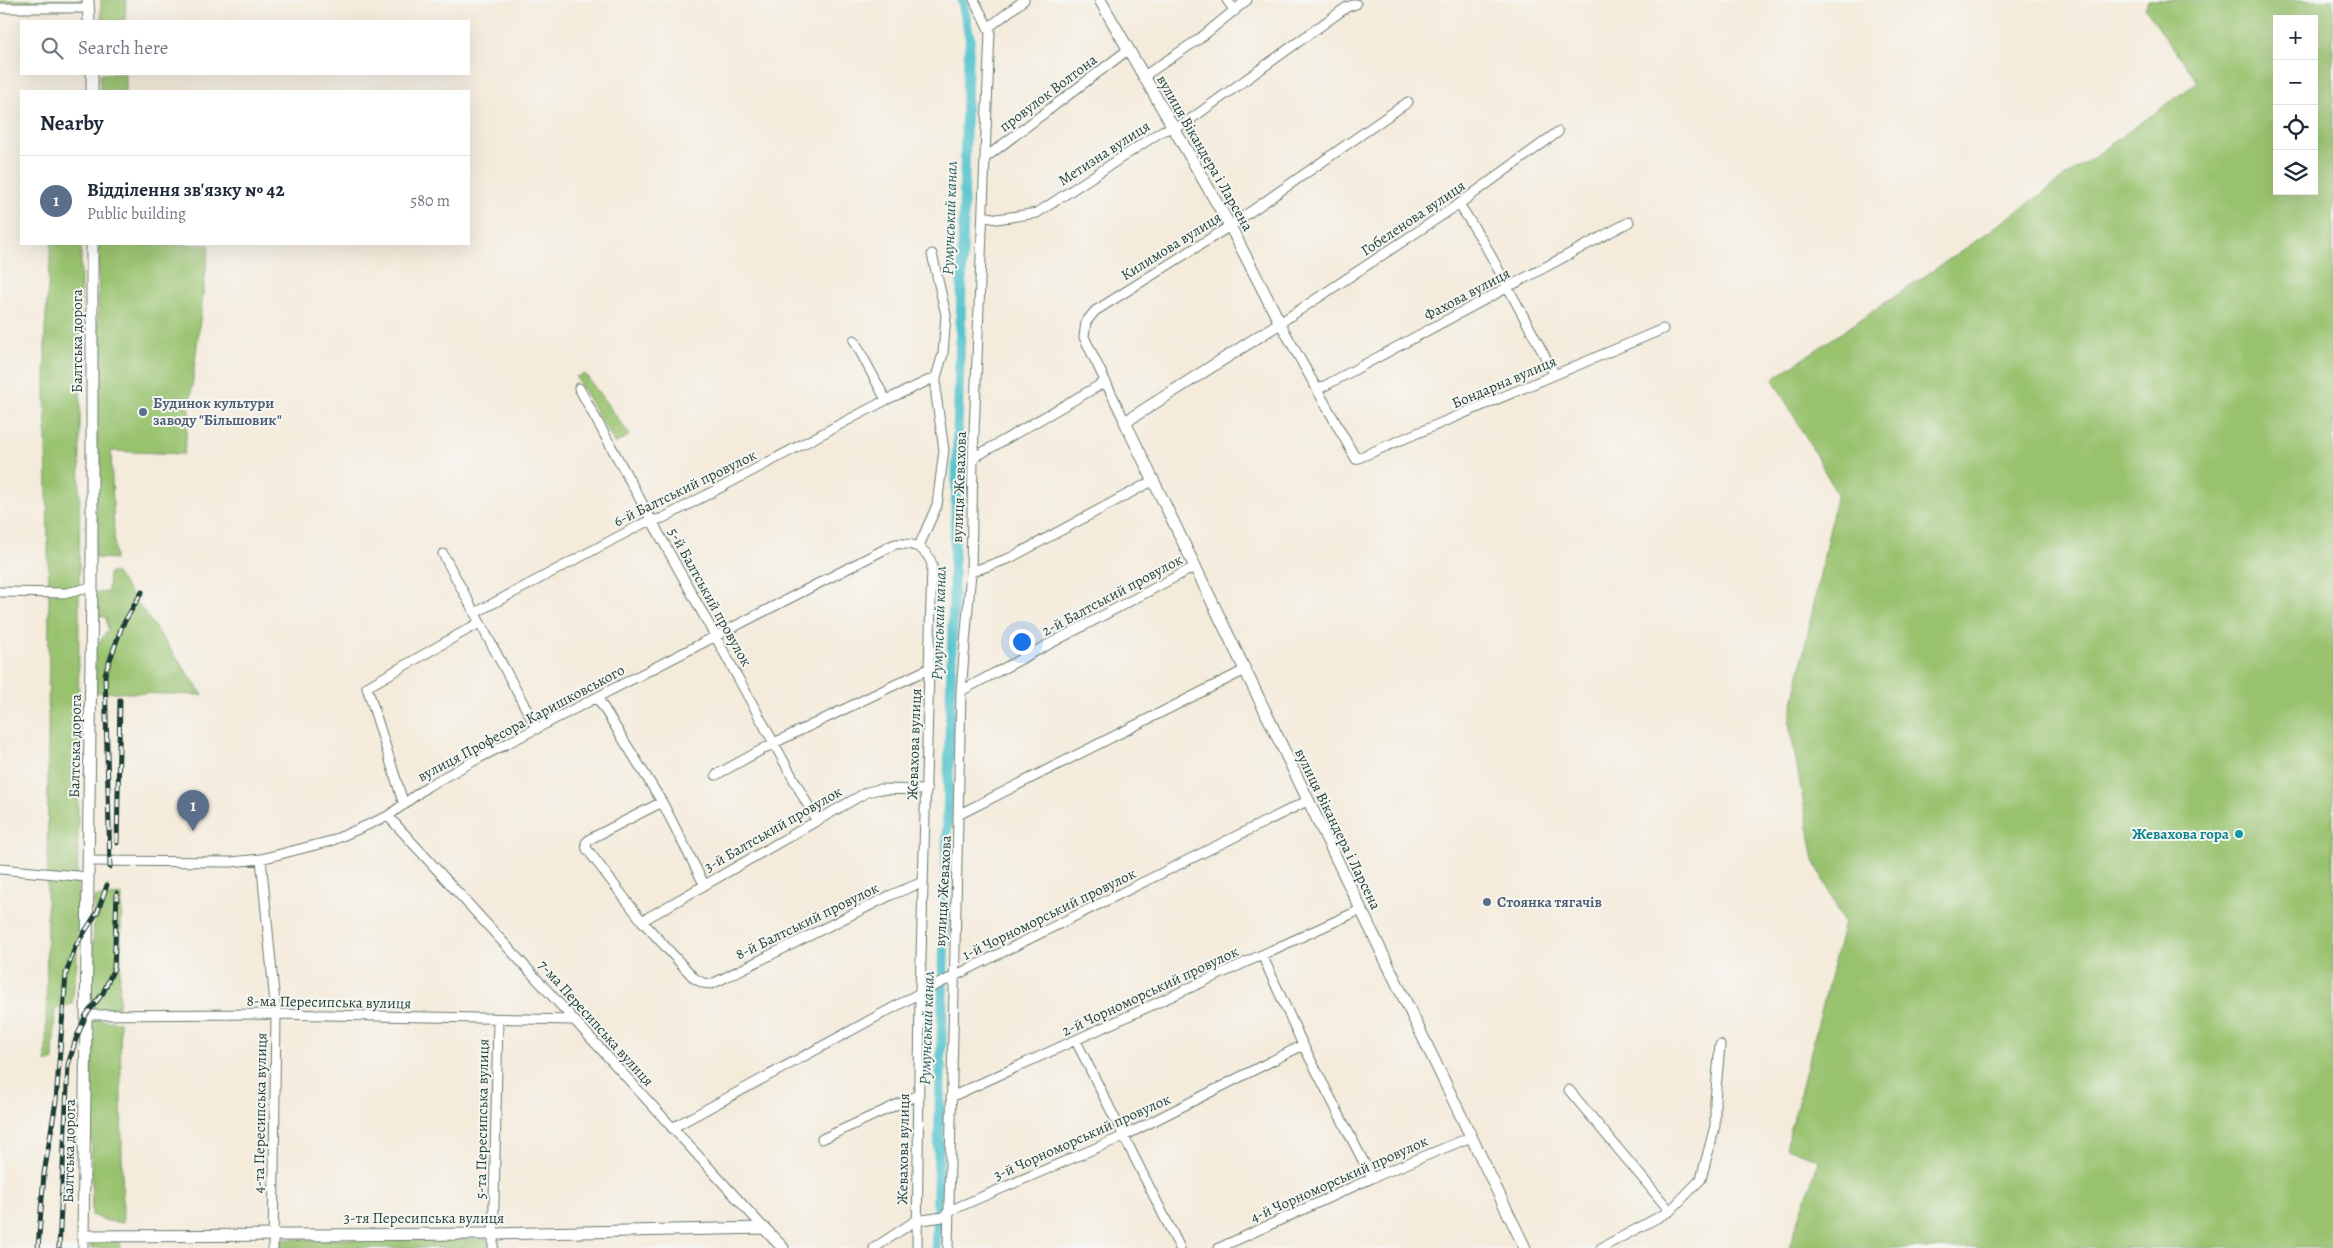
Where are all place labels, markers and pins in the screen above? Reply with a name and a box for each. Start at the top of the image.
place label: Будинок культури заводу "Більшовик" [153,393,282,430]
marker: Будинок культури заводу "Більшовик" [137,406,149,418]
pin: 1 [177,790,209,831]
place label: Жевахова гора [2132,824,2230,844]
marker: Жевахова гора [2233,828,2245,840]
place label: Стоянка тягачів [1497,892,1602,912]
marker: Стоянка тягачів [1481,896,1493,908]

